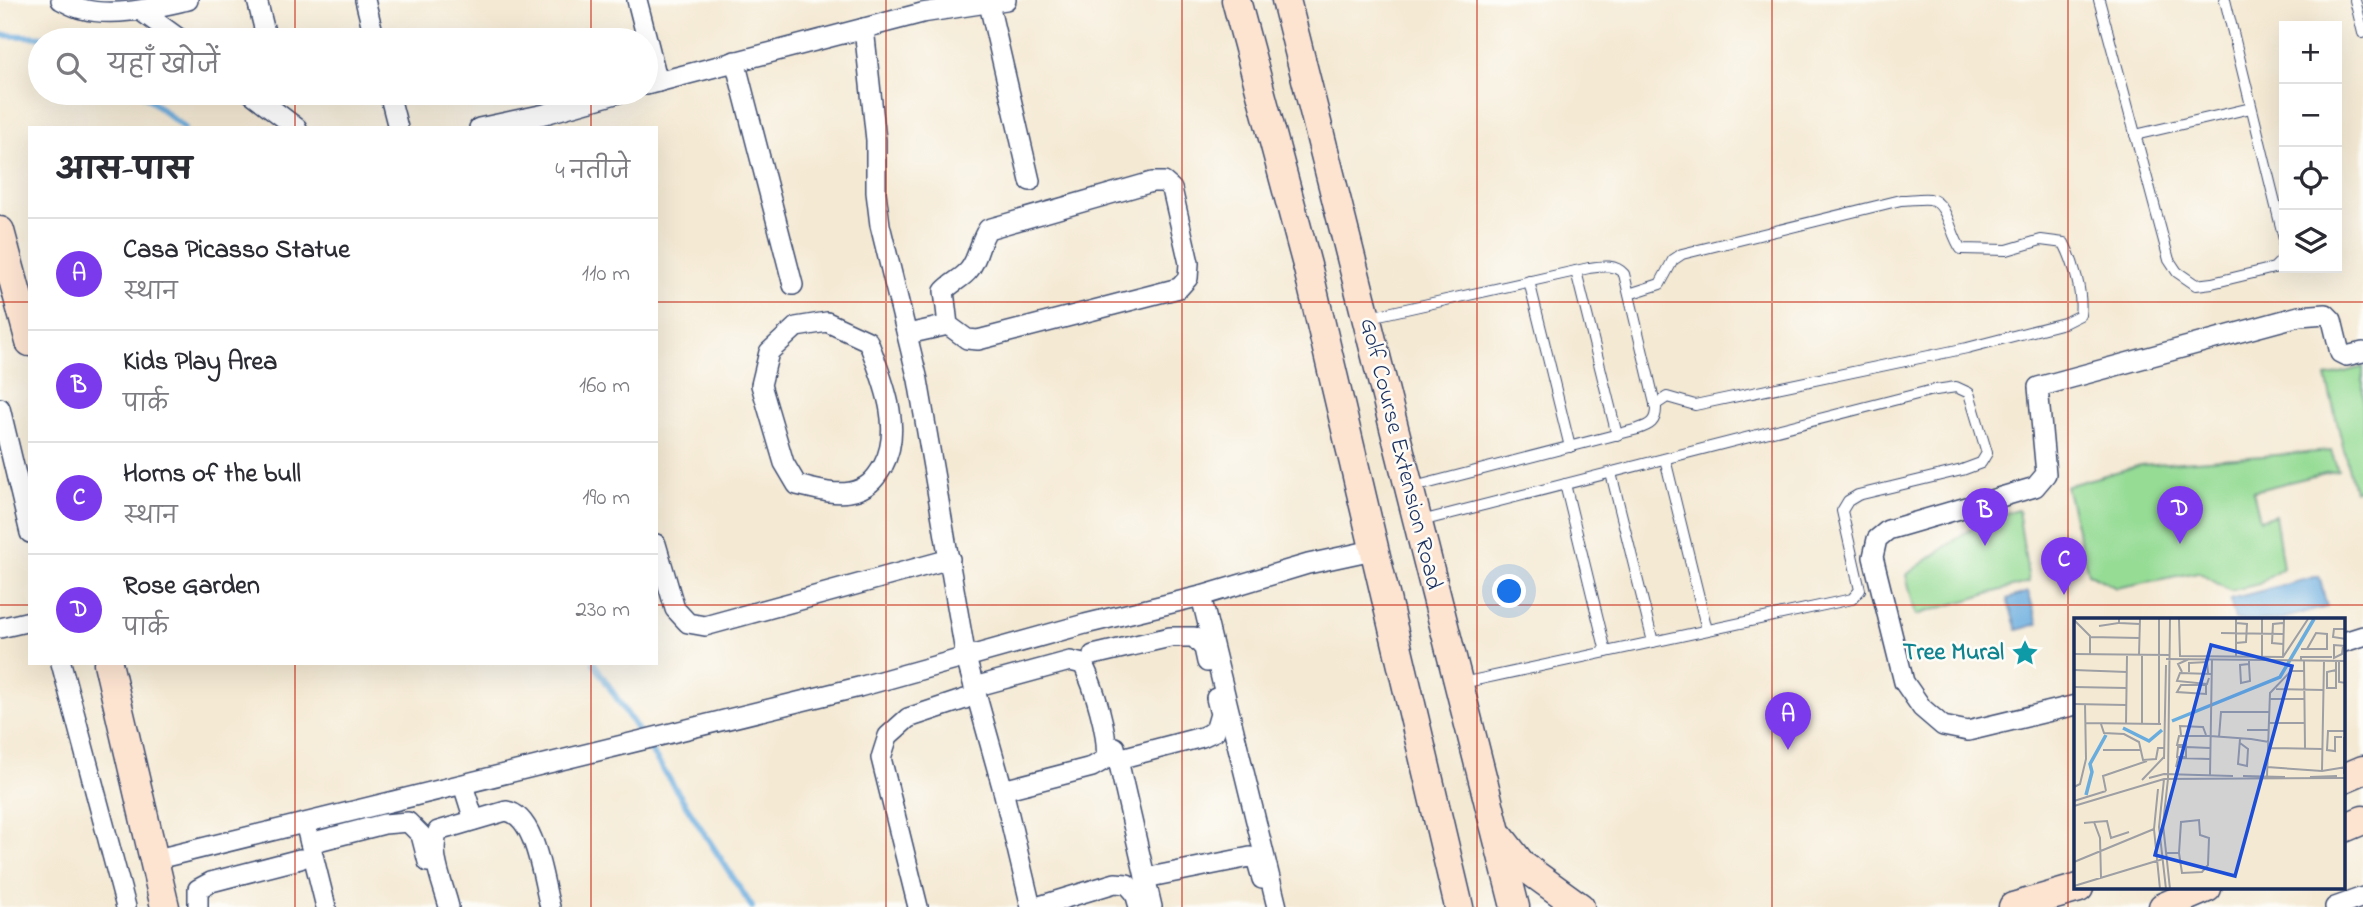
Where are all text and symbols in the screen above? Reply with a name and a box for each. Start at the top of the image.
map controls [2279,21,2342,273]
button: + [2279,21,2342,84]
search box [28,28,658,105]
icon: search [52,48,90,86]
text: यहाँ खोजें [108,48,220,86]
button: − [2279,84,2342,147]
button: locate [2279,147,2342,210]
text: आस-पास [56,150,192,194]
text: 4 नतीजे [555,156,630,189]
button: layers [2279,210,2342,273]
text: Casa Picasso Statue [123,232,350,270]
text: A [72,258,86,291]
text: 110 m [582,258,630,291]
text: स्थान [123,277,178,310]
street label: Golf Course Extension Road [1349,315,1451,594]
text: Kids Play Area [123,344,277,382]
text: B [71,370,87,403]
text: 160 m [579,370,630,403]
text: पार्क [123,389,168,422]
text: Horns of the bull [123,456,301,494]
text: C [73,482,85,515]
text: 190 m [582,482,630,515]
pin: D [2157,486,2203,544]
pin: B [1962,488,2008,546]
text: स्थान [123,501,178,534]
pin: C [2041,537,2087,595]
text: Rose Garden [123,568,260,606]
your location [1492,574,1526,608]
text: D [71,594,87,627]
text: 230 m [576,594,630,627]
text: पार्क [123,613,168,646]
inset map [2074,618,2346,890]
place label: Tree Mural [1903,636,2004,671]
place icon: Tree Mural [2010,638,2040,668]
pin: A [1765,692,1811,750]

